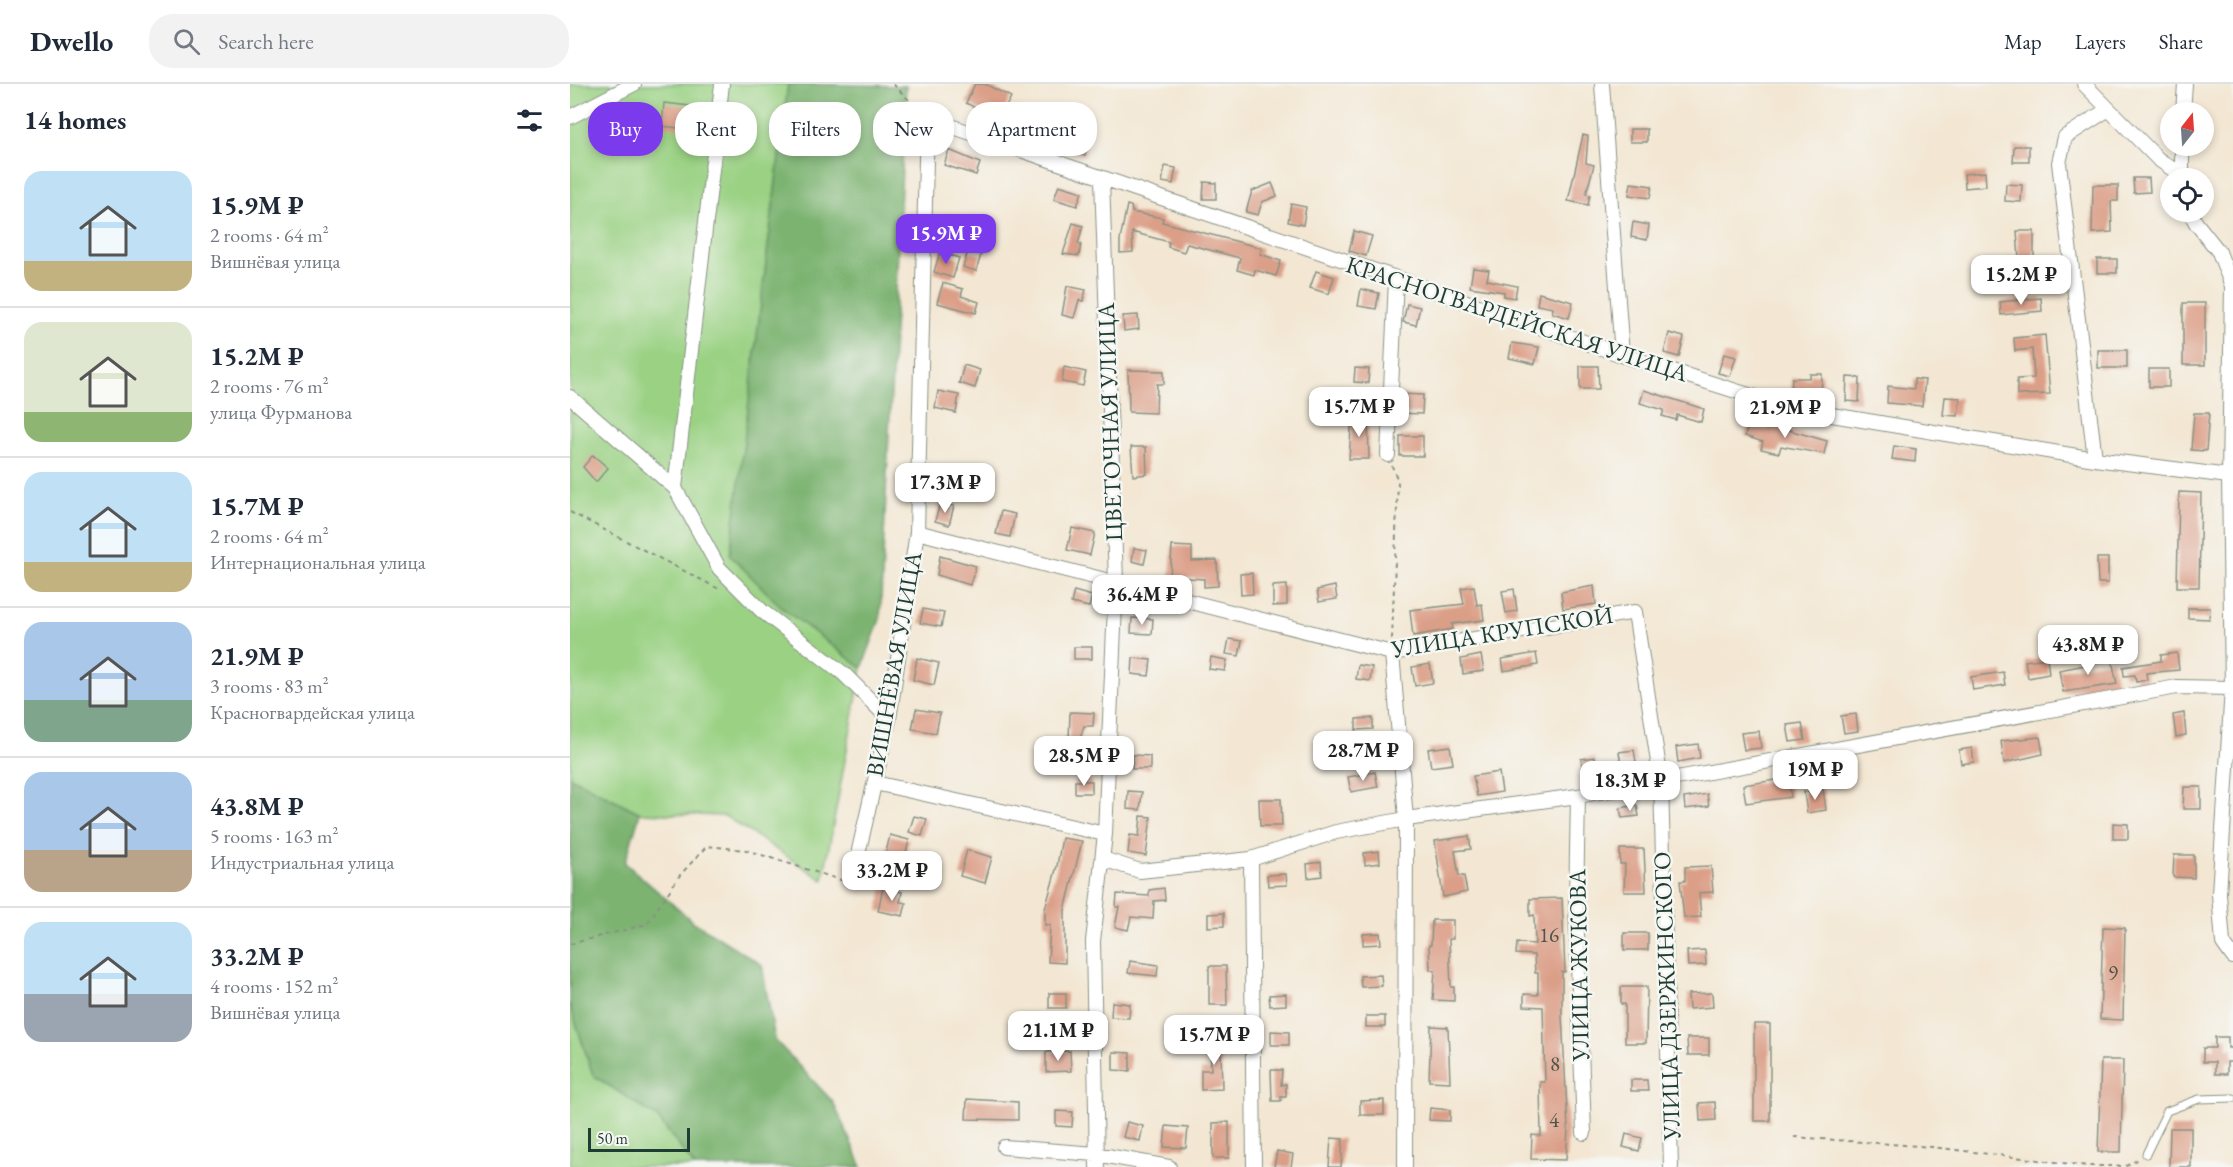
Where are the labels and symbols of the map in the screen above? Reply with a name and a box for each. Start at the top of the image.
north arrow [2160,102,2214,156]
pin: 15.9M ₽ [891,214,1001,265]
street label: КРАСНОГВАРДЕЙСКАЯ УЛИЦА [1342,248,1693,389]
pin: 15.2M ₽ [1966,255,2076,306]
street label: ЦВЕТОЧНАЯ УЛИЦА [1090,302,1129,542]
pin: 15.7M ₽ [1304,387,1414,438]
pin: 21.9M ₽ [1730,388,1840,439]
pin: 17.3M ₽ [890,463,1000,514]
street label: ВИШНЁВАЯ УЛИЦА [858,549,929,779]
pin: 36.4M ₽ [1087,575,1197,626]
street label: УЛИЦА КРУПСКОЙ [1388,599,1615,664]
pin: 43.8M ₽ [2033,625,2143,676]
pin: 28.7M ₽ [1308,731,1418,782]
pin: 28.5M ₽ [1029,736,1139,787]
pin: 19M ₽ [1773,750,1857,801]
pin: 18.3M ₽ [1575,761,1685,812]
pin: 33.2M ₽ [837,851,947,902]
street label: УЛИЦА ДЗЕРЖИНСКОГО [1646,851,1687,1142]
street label: УЛИЦА ЖУКОВА [1561,868,1596,1063]
house number: 16 [1539,921,1559,948]
house number: 9 [2108,959,2118,986]
pin: 21.1M ₽ [1003,1011,1113,1062]
pin: 15.7M ₽ [1159,1015,1269,1066]
house number: 8 [1550,1050,1560,1077]
house number: 4 [1549,1106,1560,1133]
scale bar [588,1125,690,1152]

